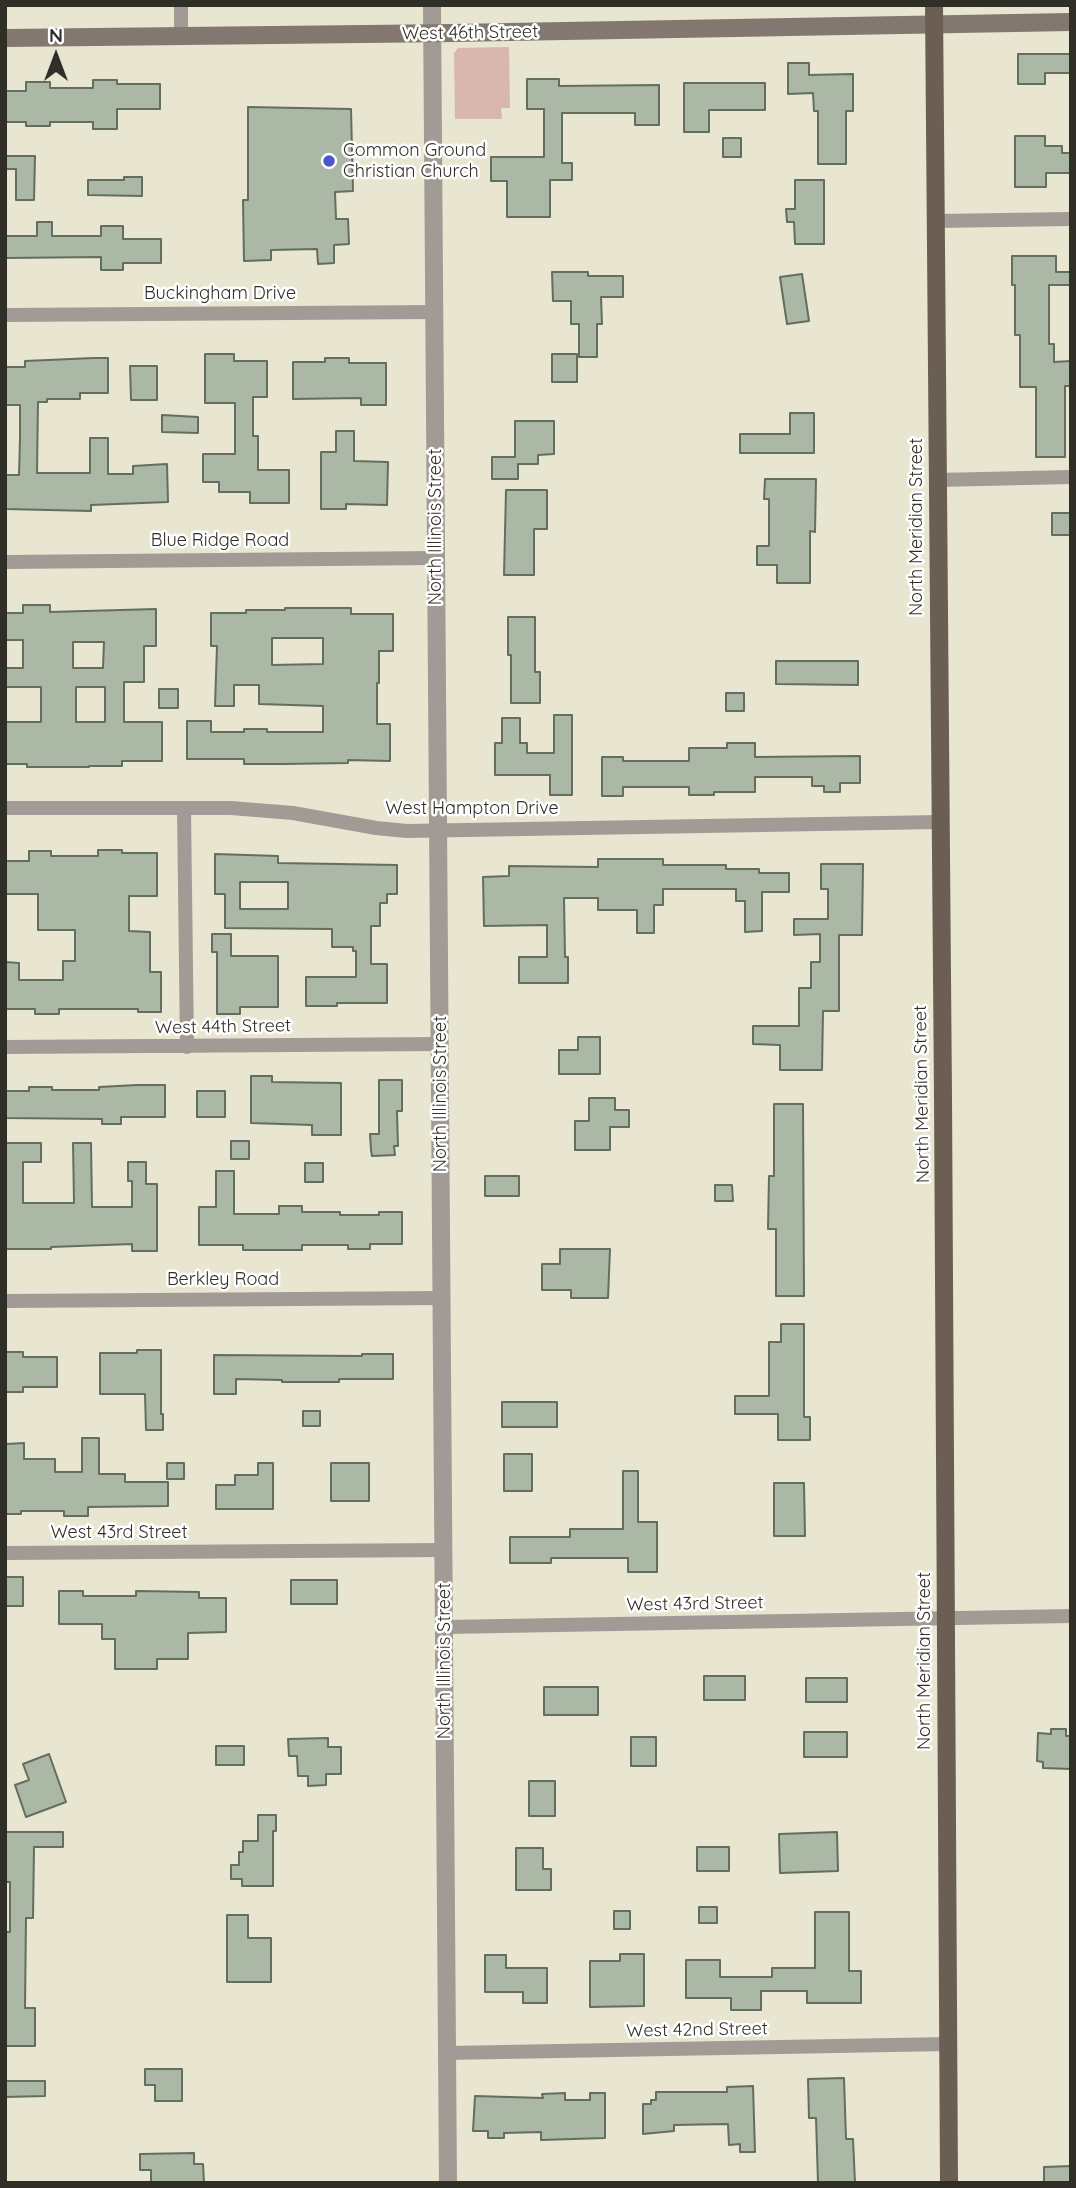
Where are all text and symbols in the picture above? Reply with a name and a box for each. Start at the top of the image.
north arrow [21,21,91,91]
street label: West 46th Street [402,21,538,45]
text: N [49,23,63,47]
place label: Common Ground Christian Church [343,140,486,182]
marker: Common Ground Christian Church [321,153,337,169]
street label: Buckingham Drive [144,283,296,305]
street label: North Meridian Street [906,438,928,616]
street label: North Illinois Street [425,449,447,605]
street label: Blue Ridge Road [151,530,289,552]
street label: West Hampton Drive [385,798,559,820]
street label: North Meridian Street [910,1005,934,1183]
street label: West 44th Street [155,1015,291,1039]
street label: North Illinois Street [430,1016,452,1172]
street label: Berkley Road [167,1269,279,1291]
street label: West 43rd Street [50,1522,188,1544]
street label: North Meridian Street [914,1572,936,1750]
street label: North Illinois Street [434,1583,456,1739]
street label: West 43rd Street [626,1592,764,1616]
street label: West 42nd Street [626,2018,768,2042]

